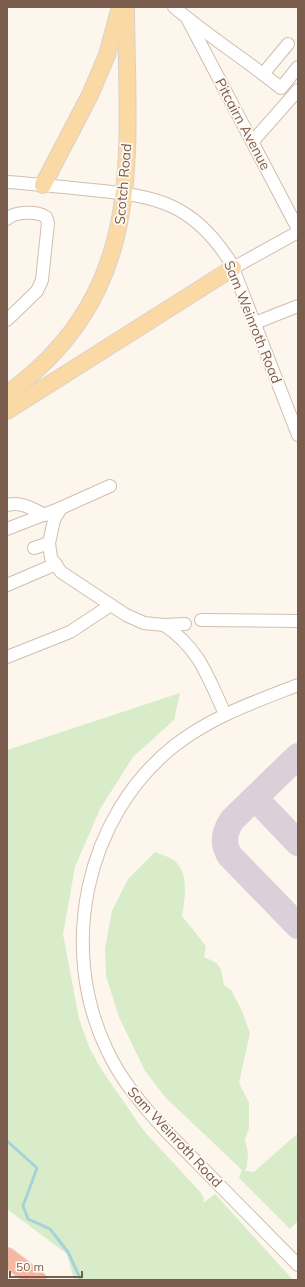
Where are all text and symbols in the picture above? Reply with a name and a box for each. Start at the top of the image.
street label: Pitcairn Avenue [211,75,275,173]
street label: Scotch Road [110,143,136,225]
street label: Sam Weinroth Road [220,258,286,386]
street label: Sam Weinroth Road [124,1083,226,1191]
scale bar [10,1253,82,1279]
text: 50 m [16,1259,44,1274]

